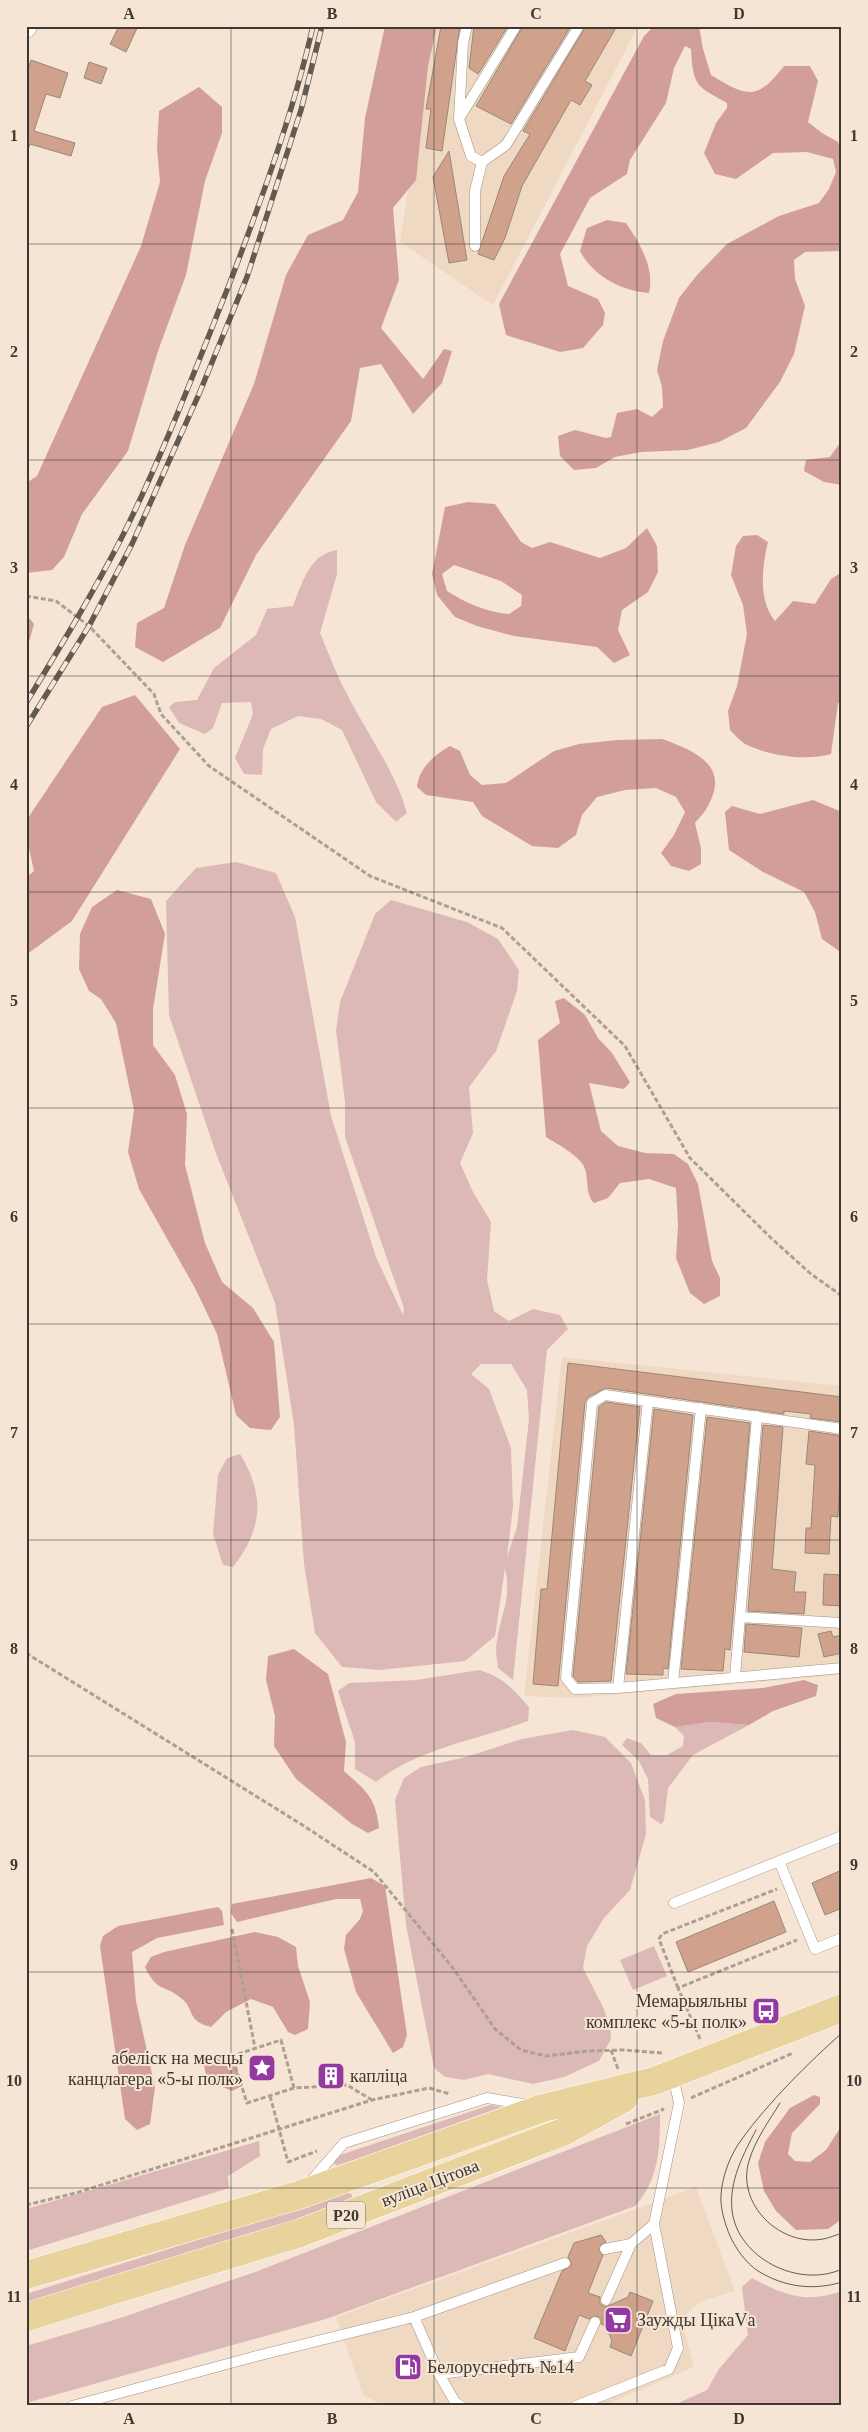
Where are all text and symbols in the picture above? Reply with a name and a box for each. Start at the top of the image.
text: A [123,5,135,22]
text: B [327,5,338,22]
text: C [530,5,542,22]
text: D [733,5,745,22]
text: 1 [10,127,18,144]
text: 1 [850,127,858,144]
text: 2 [10,343,18,360]
text: 2 [850,343,858,360]
text: 3 [10,559,18,576]
text: 3 [850,559,858,576]
text: 4 [10,776,18,793]
text: 4 [850,776,858,793]
text: 5 [10,992,18,1009]
text: 5 [850,992,858,1009]
text: 6 [10,1208,18,1225]
text: 6 [850,1208,858,1225]
text: 7 [10,1424,18,1441]
text: 7 [850,1424,858,1441]
text: 8 [10,1640,18,1657]
text: 8 [850,1640,858,1657]
text: 9 [10,1856,18,1873]
text: 9 [850,1856,858,1873]
place label: Мемарыяльны комплекс «5-ы полк» [586,1991,747,2032]
bus stop icon: Мемарыяльны комплекс «5-ы полк» [751,1996,781,2026]
place label: абеліск на месцы канцлагера «5-ы полк» [68,2048,243,2089]
place icon: абеліск на месцы канцлагера «5-ы полк» [247,2053,277,2083]
building icon: капліца [316,2061,346,2091]
place label: капліца [350,2066,407,2086]
text: 10 [6,2072,22,2089]
text: 10 [846,2072,862,2089]
street label: вуліца Цітова [378,2155,482,2211]
road number: Р20 [327,2202,365,2228]
text: 11 [6,2288,22,2305]
text: 11 [846,2288,862,2305]
supermarket icon: Заужды ЦікаVа [603,2305,633,2335]
place label: Заужды ЦікаVа [637,2310,756,2330]
fuel station icon: Белоруснефть №14 [393,2352,423,2382]
place label: Белоруснефть №14 [427,2357,574,2377]
text: A [123,2410,135,2427]
text: B [327,2410,338,2427]
text: C [530,2410,542,2427]
text: D [733,2410,745,2427]

